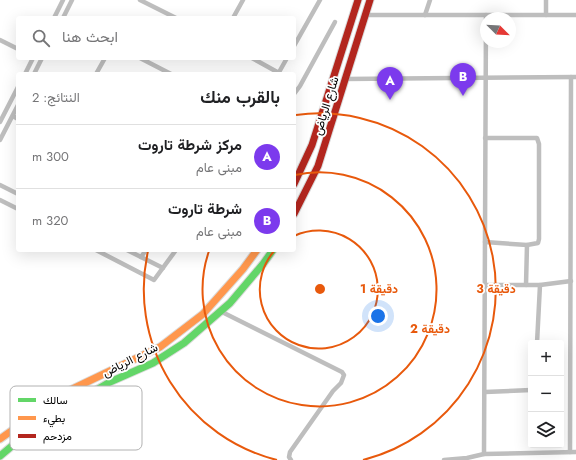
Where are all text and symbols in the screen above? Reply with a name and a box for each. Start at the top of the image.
north arrow [480,12,516,48]
search box [16,16,296,60]
text: ابحث هنا [62,26,118,48]
icon: search [30,27,52,49]
pin: B [450,63,476,96]
pin: A [377,67,403,100]
street label: شارع الرياض [309,74,343,138]
text: بالقرب منك [200,85,280,109]
text: النتائج: 2 [32,88,80,107]
text: مركز شرطة تاروت [138,134,242,156]
text: 300 m [32,147,69,166]
text: A [262,147,272,166]
text: مبنى عام [196,158,242,177]
text: شرطة تاروت [168,198,242,220]
text: 320 m [32,211,68,230]
text: B [263,211,271,230]
text: مبنى عام [196,222,242,241]
text: 1 دقيقة [360,280,398,298]
text: 3 دقيقة [476,280,516,298]
centre of rings [313,282,327,296]
your location [368,306,388,326]
text: 2 دقيقة [410,320,450,338]
street label: شارع الرياض [99,338,161,382]
map controls [528,340,564,448]
button: + [528,340,564,376]
button: − [528,376,564,412]
legend [10,386,142,450]
text: سالك [43,392,68,408]
text: بطيء [43,410,65,428]
button: layers [528,412,564,448]
text: مزدحم [43,428,72,444]

